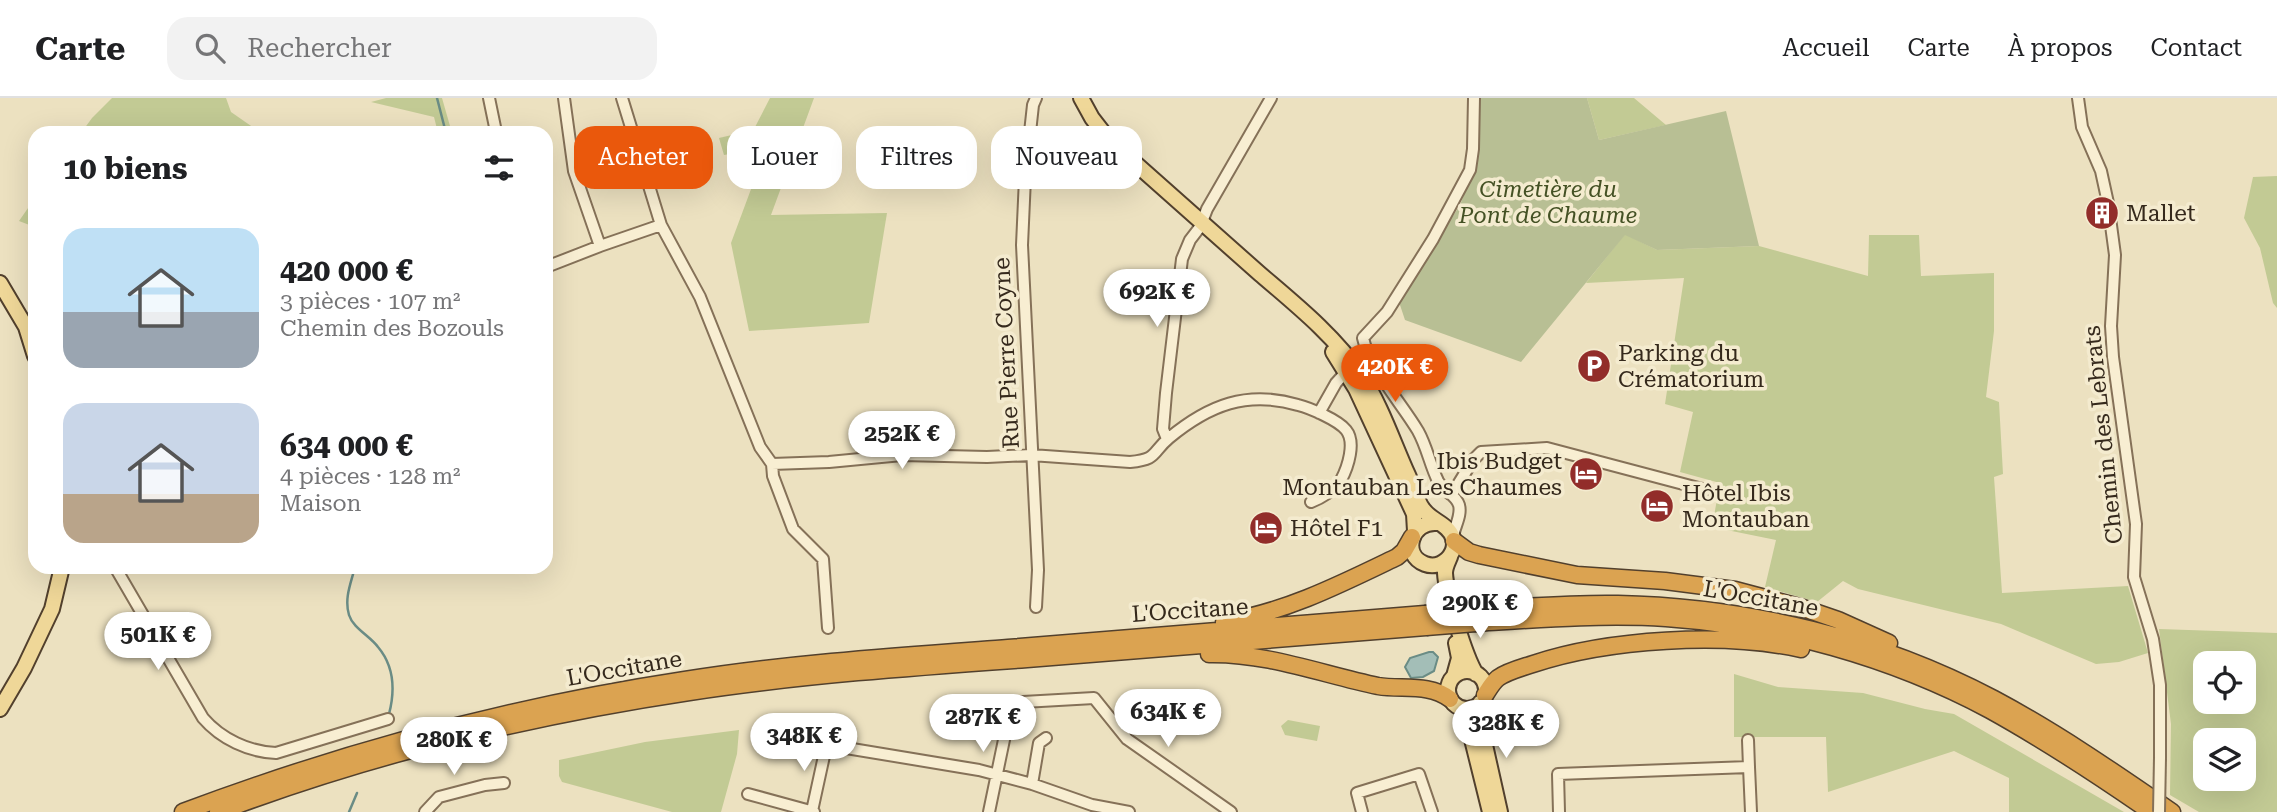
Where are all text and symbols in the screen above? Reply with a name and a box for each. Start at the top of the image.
search box [167,17,657,80]
text: Carte [35,29,125,68]
icon: search [191,29,229,67]
text: Rechercher [247,33,392,63]
text: Accueil [1783,34,1869,62]
text: Carte [1907,34,1970,62]
text: À propos [2008,34,2112,62]
text: Contact [2150,34,2242,62]
chip: Acheter [574,126,713,189]
chip: Louer [727,126,842,189]
chip: Filtres [856,126,977,189]
chip: Nouveau [991,126,1142,189]
icon: filters [480,149,518,187]
text: 10 biens [63,151,187,186]
park label: Cimetière du Pont de Chaume [1458,176,1637,229]
building icon: Mallet [2083,194,2121,232]
place label: Mallet [2126,200,2196,227]
text: 420 000 € [280,253,413,288]
icon: home [119,256,203,340]
street label: Rue Pierre Coyne [988,257,1025,449]
pin: 692K € [1100,270,1214,329]
text: 692K € [1119,278,1195,305]
text: 3 pièces · 107 m² [280,288,461,315]
text: Chemin des Bozouls [280,315,504,342]
street label: Chemin des Lebrats [2079,324,2128,546]
place label: Parking du Crématorium [1618,340,1764,393]
pin: 420K € [1338,344,1452,404]
parking icon: Parking du Crématorium [1575,347,1613,385]
text: 420K € [1357,353,1433,380]
pin: 252K € [845,412,959,471]
text: 252K € [864,420,940,447]
text: 634 000 € [280,428,413,463]
icon: home [119,431,203,515]
place label: Ibis Budget Montauban Les Chaumes [1282,448,1562,501]
hotel icon: Ibis Budget Montauban Les Chaumes [1567,455,1605,493]
text: 4 pièces · 128 m² [280,463,461,490]
place label: Hôtel Ibis Montauban [1682,480,1810,533]
hotel icon: Hôtel Ibis Montauban [1638,487,1676,525]
text: Maison [280,490,361,517]
hotel icon: Hôtel F1 [1247,509,1285,547]
place label: Hôtel F1 [1290,515,1383,542]
street label: L'Occitane [1701,575,1821,622]
pin: 290K € [1423,580,1537,640]
text: 290K € [1442,589,1518,616]
street label: L'Occitane [1131,593,1249,628]
pin: 501K € [101,612,215,672]
text: 501K € [120,621,196,648]
street label: L'Occitane [564,645,684,692]
map controls [2193,651,2256,791]
button: locate [2193,651,2256,714]
pin: 634K € [1111,690,1225,749]
pin: 287K € [926,694,1040,754]
text: 634K € [1130,698,1206,725]
pin: 328K € [1449,700,1563,760]
text: 287K € [945,703,1021,730]
text: 328K € [1468,709,1544,736]
pin: 348K € [747,714,861,773]
pin: 280K € [397,718,511,777]
text: 348K € [766,722,842,749]
text: 280K € [416,726,492,753]
button: layers [2193,728,2256,791]

